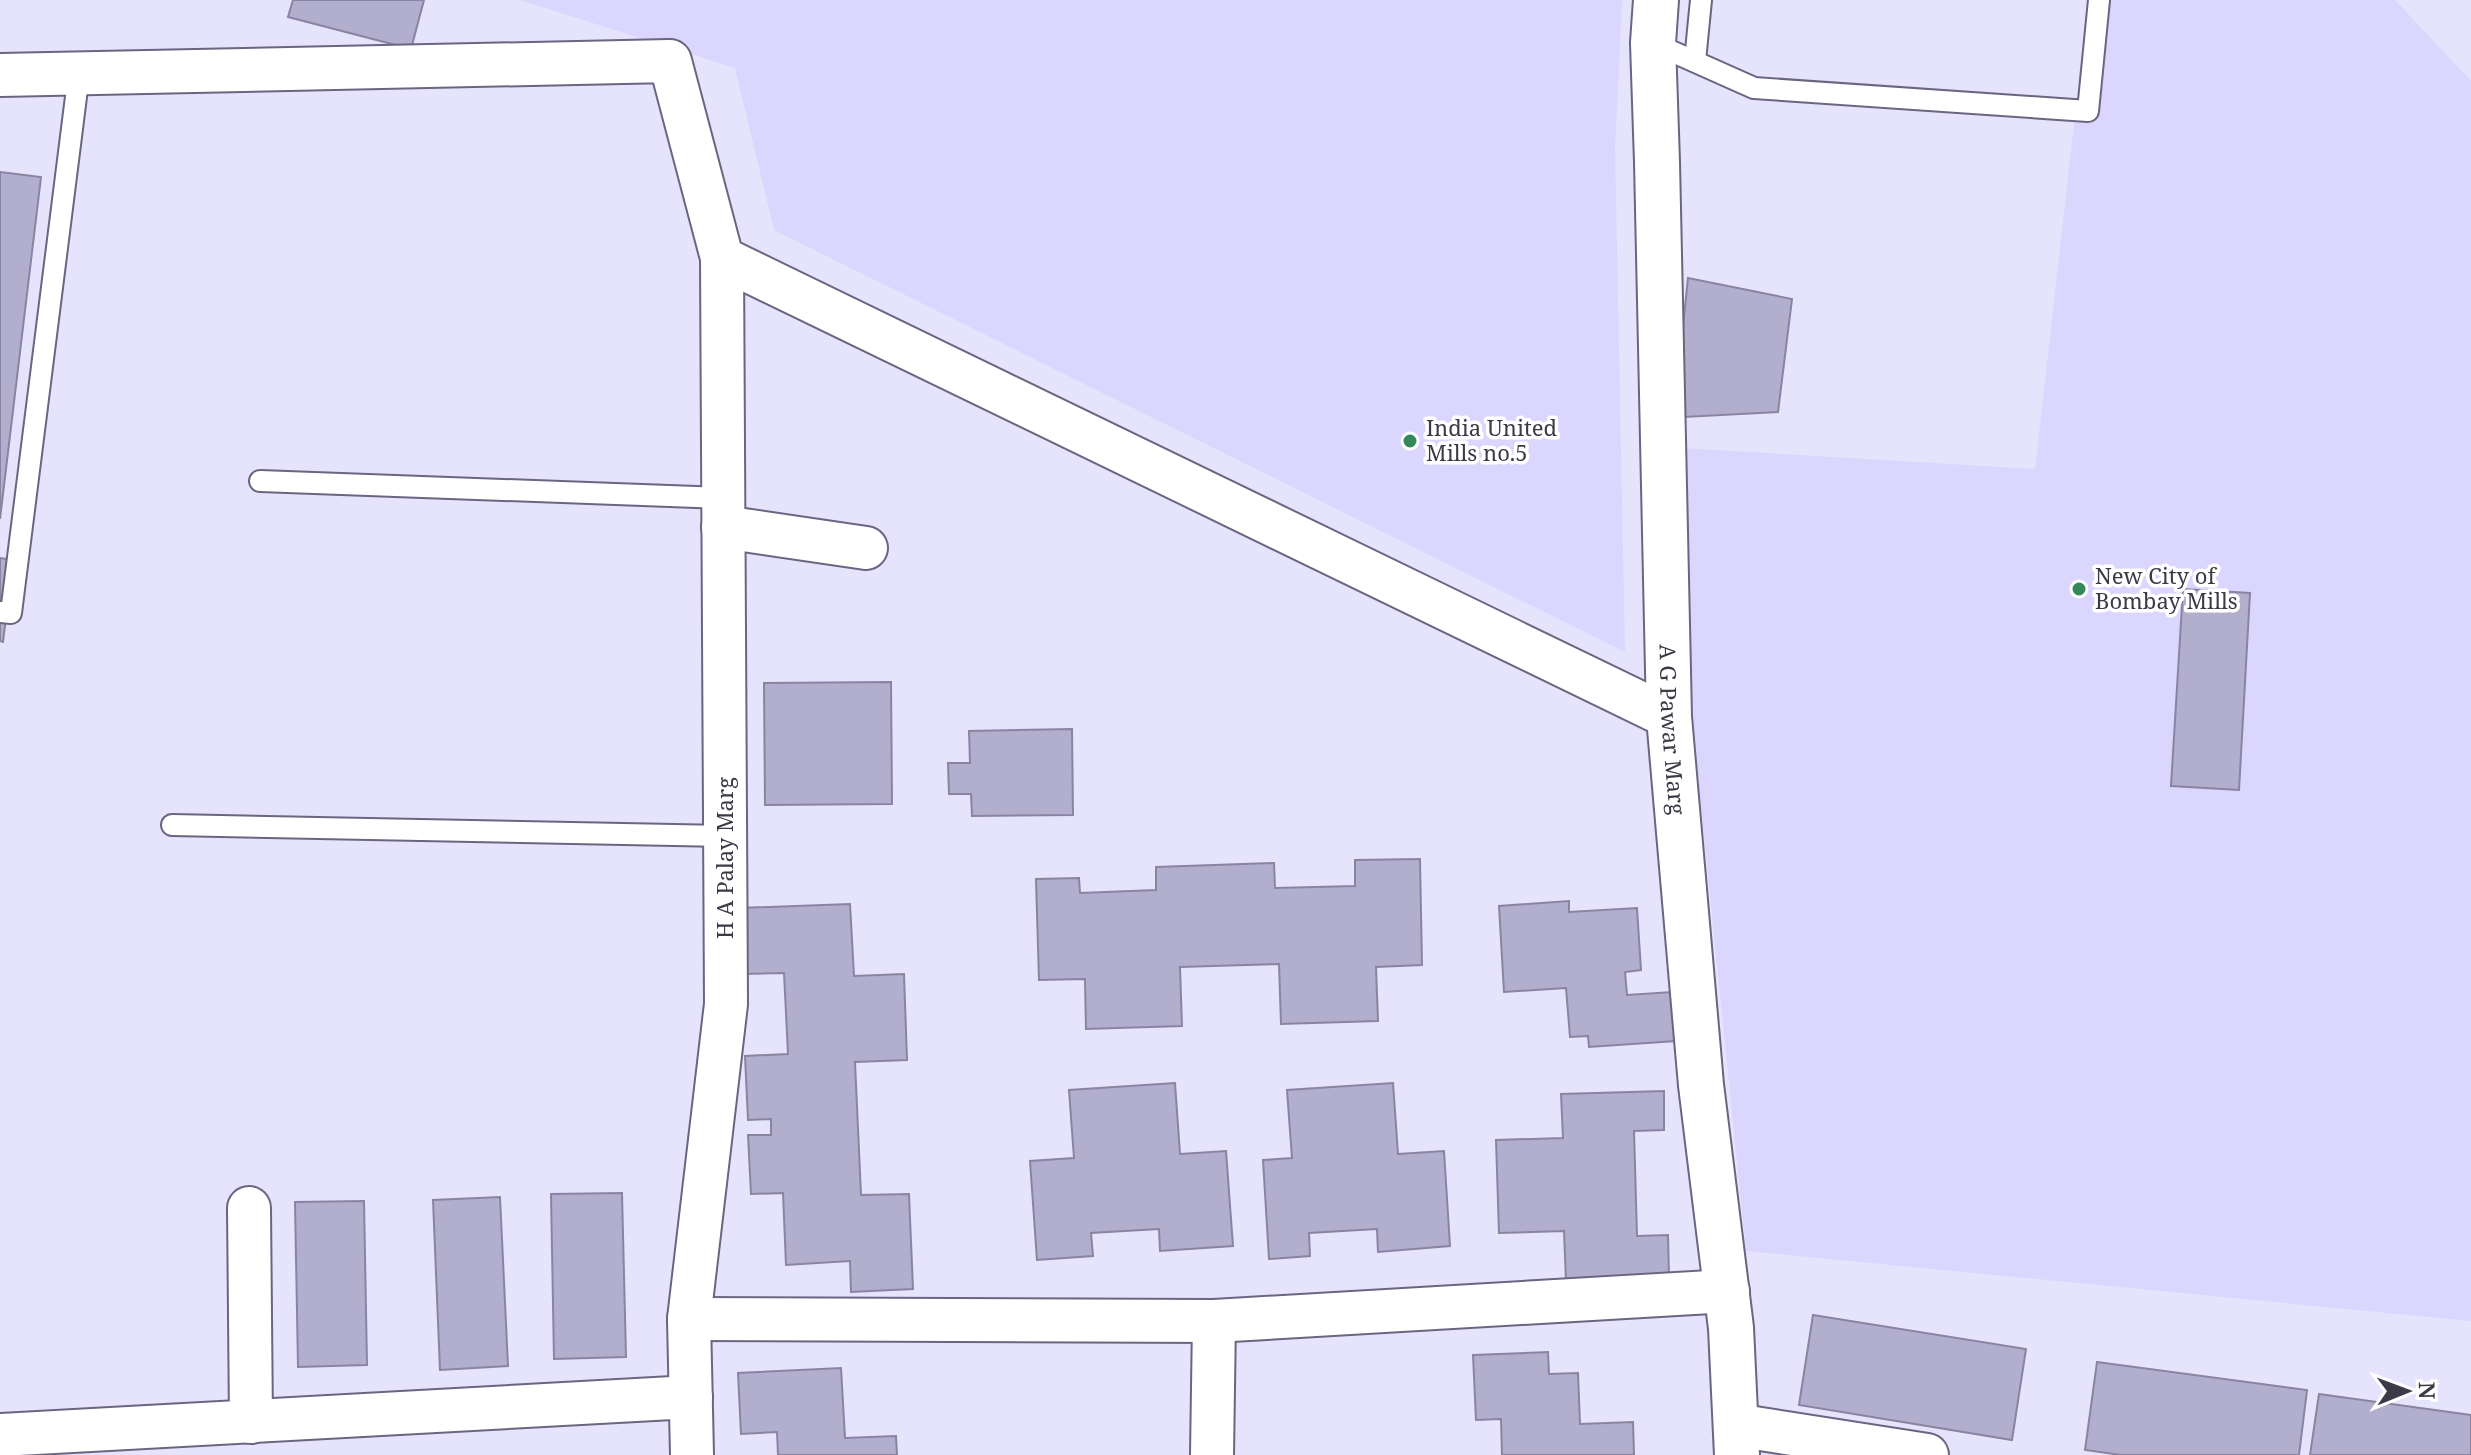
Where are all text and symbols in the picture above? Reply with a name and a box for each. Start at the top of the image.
place label: India United Mills no.5 [1426,412,1557,467]
marker: India United Mills no.5 [1401,432,1419,450]
place label: New City of Bombay Mills [2095,560,2238,615]
marker: New City of Bombay Mills [2070,580,2088,598]
street label: A G Pawar Marg [1653,644,1693,816]
street label: H A Palay Marg [709,777,739,939]
north arrow [2367,1351,2447,1431]
text: N [2413,1382,2443,1400]

